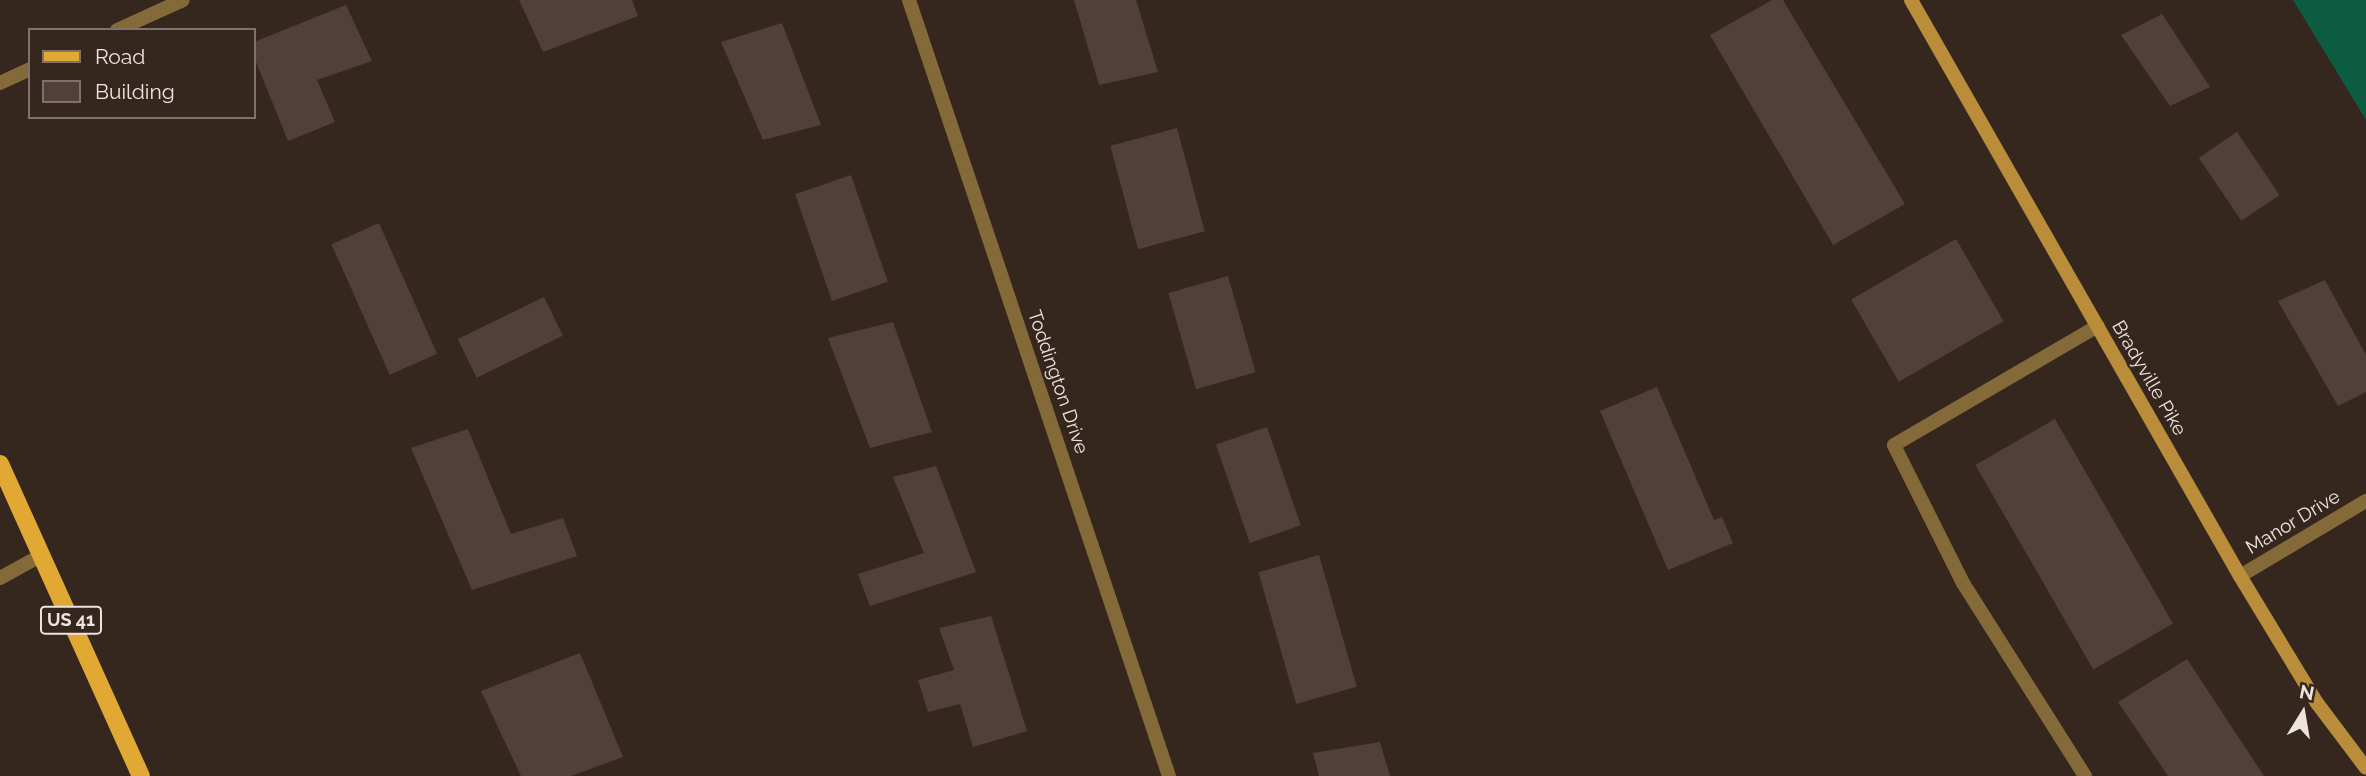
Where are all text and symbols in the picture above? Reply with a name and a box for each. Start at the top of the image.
legend [28,28,256,119]
text: Road [95,44,145,69]
text: Building [95,79,175,104]
street label: Toddington Drive [1023,307,1093,457]
street label: Bradyville Pike [2107,316,2191,440]
street label: Manor Drive [2242,485,2344,559]
road number: US 41 [40,606,102,634]
north arrow [2268,678,2338,748]
text: N [2298,680,2316,705]

